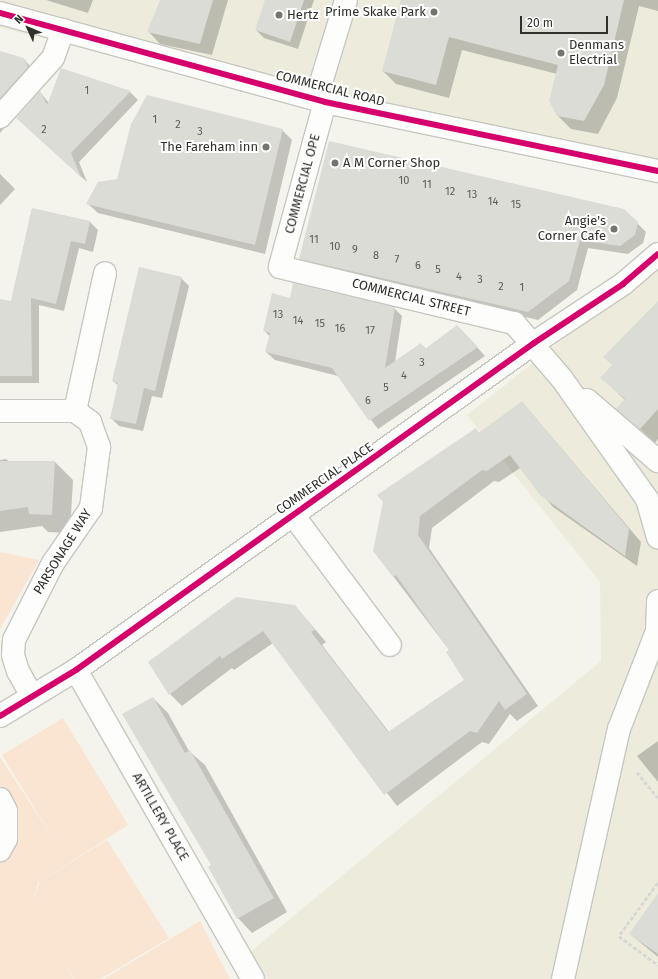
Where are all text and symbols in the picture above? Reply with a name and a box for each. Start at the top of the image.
place label: Prime Skake Park [325,4,426,20]
place label: Hertz [287,7,318,23]
marker: Prime Skake Park [429,7,439,17]
north arrow [8,8,48,48]
scale bar [522,8,610,34]
marker: Hertz [274,10,284,20]
text: N [12,12,26,26]
text: 20 m [527,16,553,30]
place label: Denmans Electrial [569,38,624,69]
marker: Denmans Electrial [556,48,566,58]
street label: COMMERCIAL ROAD [274,68,386,110]
house number: 1 [85,84,89,98]
house number: 1 [153,113,157,127]
house number: 2 [175,118,181,132]
house number: 2 [41,123,47,137]
house number: 3 [197,125,203,139]
street label: COMMERCIAL OPE [282,132,324,236]
place label: The Fareham inn [161,139,258,155]
marker: The Fareham inn [261,142,271,152]
place label: A M Corner Shop [343,155,440,171]
marker: A M Corner Shop [330,158,340,168]
house number: 10 [399,174,409,188]
house number: 11 [422,178,432,192]
house number: 12 [445,185,455,199]
house number: 13 [467,188,477,202]
house number: 14 [488,195,498,209]
house number: 15 [511,198,521,212]
place label: Angie's Corner Cafe [538,214,606,245]
marker: Angie's Corner Cafe [609,224,619,234]
house number: 11 [309,233,319,247]
house number: 10 [330,240,340,254]
house number: 9 [352,243,358,257]
house number: 8 [373,249,379,263]
house number: 7 [395,253,399,267]
house number: 6 [415,259,421,273]
house number: 5 [435,263,441,277]
house number: 4 [456,270,462,284]
house number: 3 [477,273,483,287]
street label: COMMERCIAL STREET [350,276,472,320]
house number: 2 [498,280,504,294]
house number: 1 [520,281,524,295]
house number: 13 [273,308,283,322]
house number: 14 [293,314,303,328]
house number: 15 [315,317,325,331]
house number: 16 [335,322,345,336]
house number: 17 [365,324,375,338]
house number: 3 [419,356,425,370]
house number: 4 [401,369,407,383]
house number: 5 [383,381,389,395]
house number: 6 [365,394,371,408]
street label: COMMERCIAL PLACE [273,440,377,518]
street label: PARSONAGE WAY [31,506,95,598]
street label: ARTILLERY PLACE [128,770,192,864]

